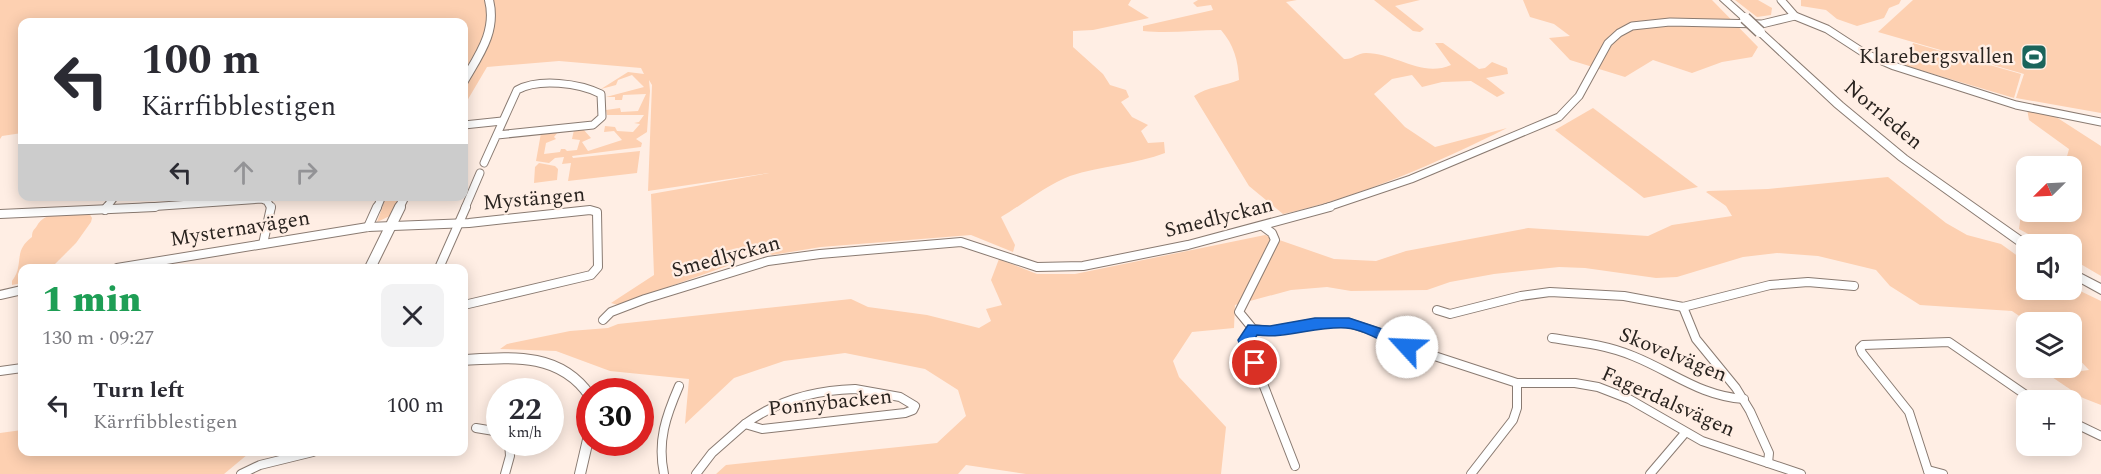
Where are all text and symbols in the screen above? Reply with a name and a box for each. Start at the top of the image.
text: 100 m [141,29,260,92]
place label: Klarebergsvallen [1859,41,2014,73]
icon: left [42,42,120,120]
sports icon: Klarebergsvallen [2019,42,2049,72]
street label: Norrleden [1836,72,1930,158]
text: Kärrfibblestigen [141,86,336,128]
icon: left [164,156,197,189]
icon: ahead [227,156,260,189]
icon: right [290,156,323,189]
north arrow [2016,156,2082,222]
map controls [2016,156,2082,456]
street label: Mystängen [482,179,586,219]
street label: Smedlyckan [1161,189,1277,247]
street label: Mysternavägen [168,202,312,256]
street label: Smedlyckan [668,227,784,287]
button: sound [2016,234,2082,300]
text: 1 min [42,273,142,328]
button: close [381,284,444,347]
button: layers [2016,312,2082,378]
position arrow [1375,315,1439,379]
street label: Skovelvägen [1614,319,1732,391]
text: 130 m · 09:27 [42,323,154,353]
pin [1229,337,1280,388]
icon: arrive [1238,346,1271,379]
street label: Fagerdalsvägen [1596,358,1740,446]
text: Turn left [93,374,185,407]
speed limit sign: 30 [576,378,654,456]
street label: Ponnybacken [766,381,894,425]
text: 22 [508,387,542,433]
icon: left [42,389,75,422]
text: 100 m [387,389,444,422]
button: + [2016,390,2082,456]
text: Kärrfibblestigen [93,407,238,437]
text: km/h [508,421,542,444]

